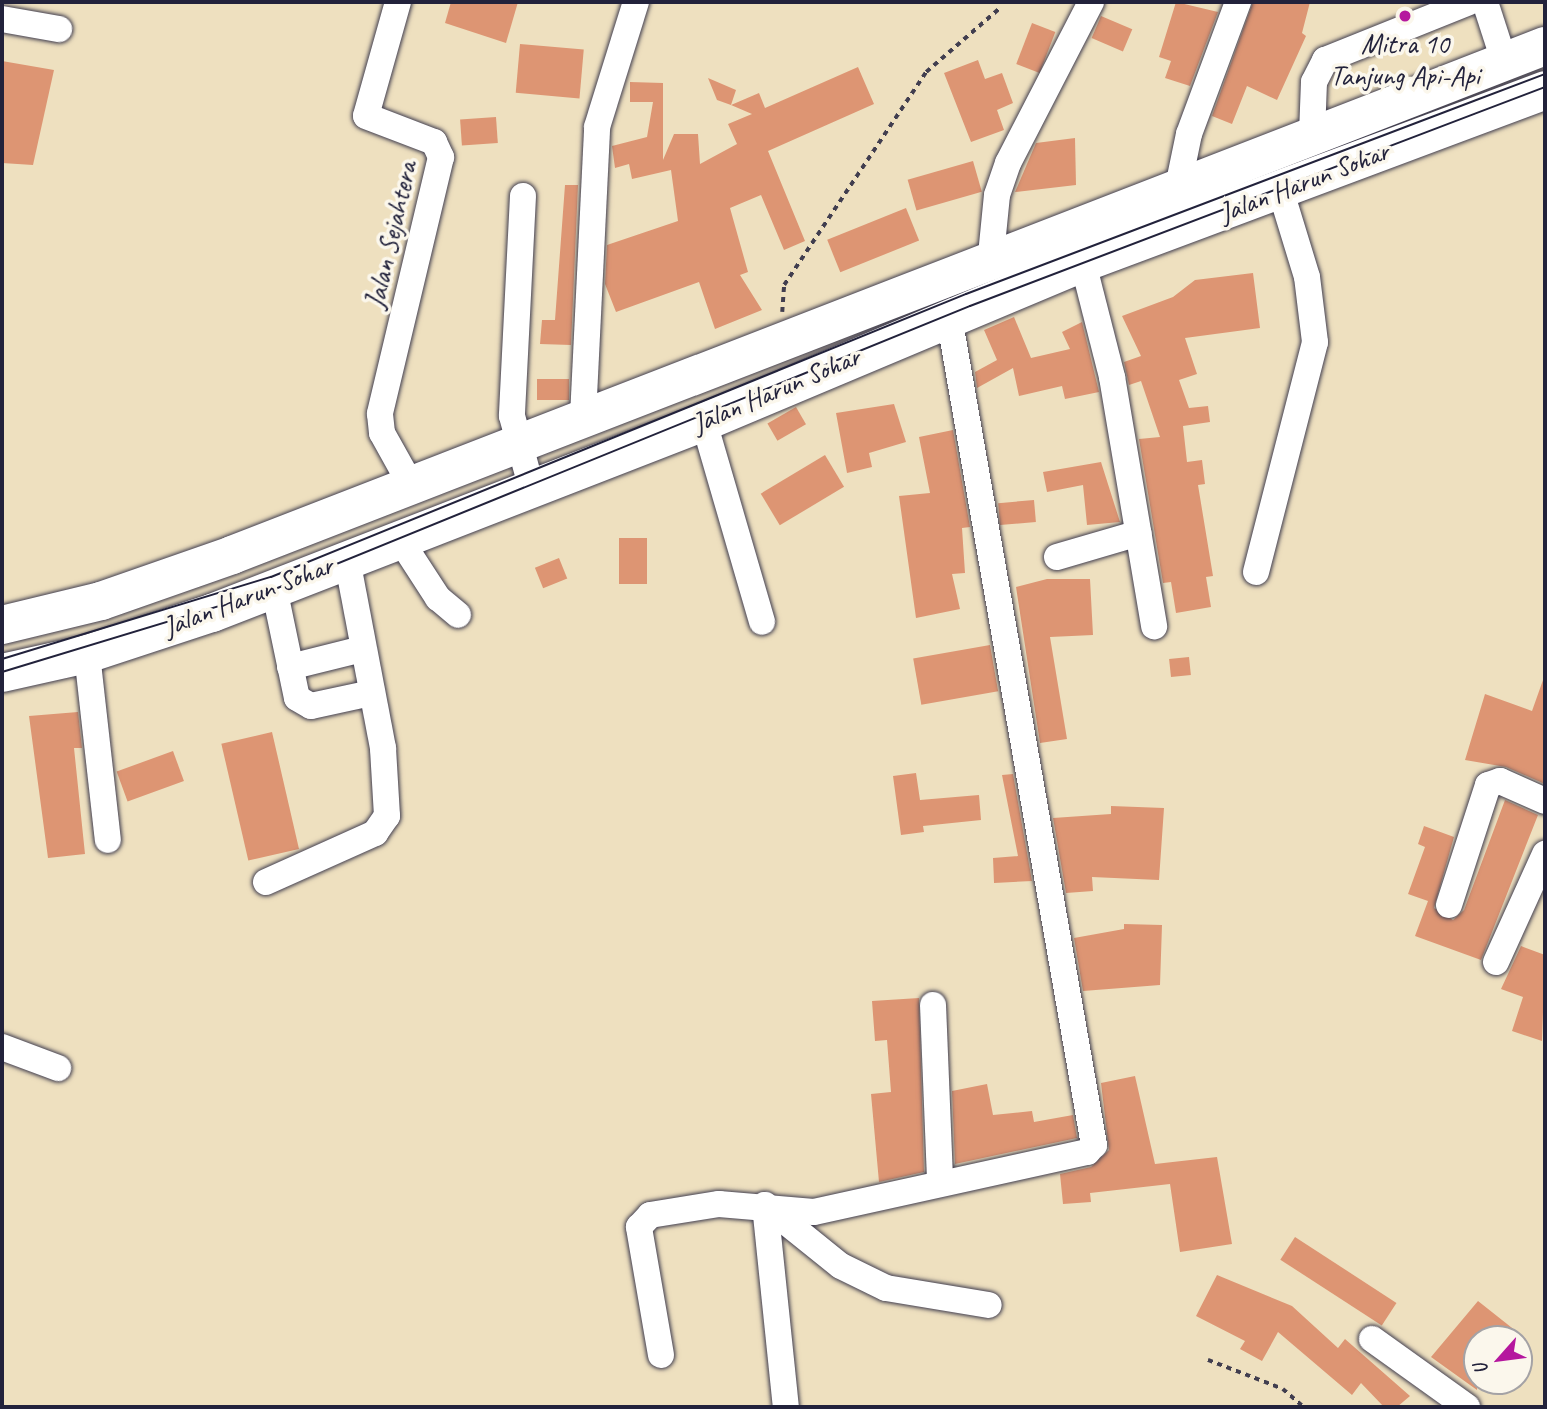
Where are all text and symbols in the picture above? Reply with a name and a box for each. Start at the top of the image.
marker: Mitra 10 Tanjung Api-Api [1397,8,1413,24]
place label: Mitra 10 Tanjung Api-Api [1330,27,1480,93]
street label: Jalan Harun Sohar [1213,134,1395,230]
street label: Jalan Sejahtera [358,159,424,311]
street label: Jalan Harun Sohar [686,339,866,441]
street label: Jalan Harun Sohar [157,548,339,644]
north arrow [1463,1325,1533,1395]
text: U [1468,1359,1494,1379]

